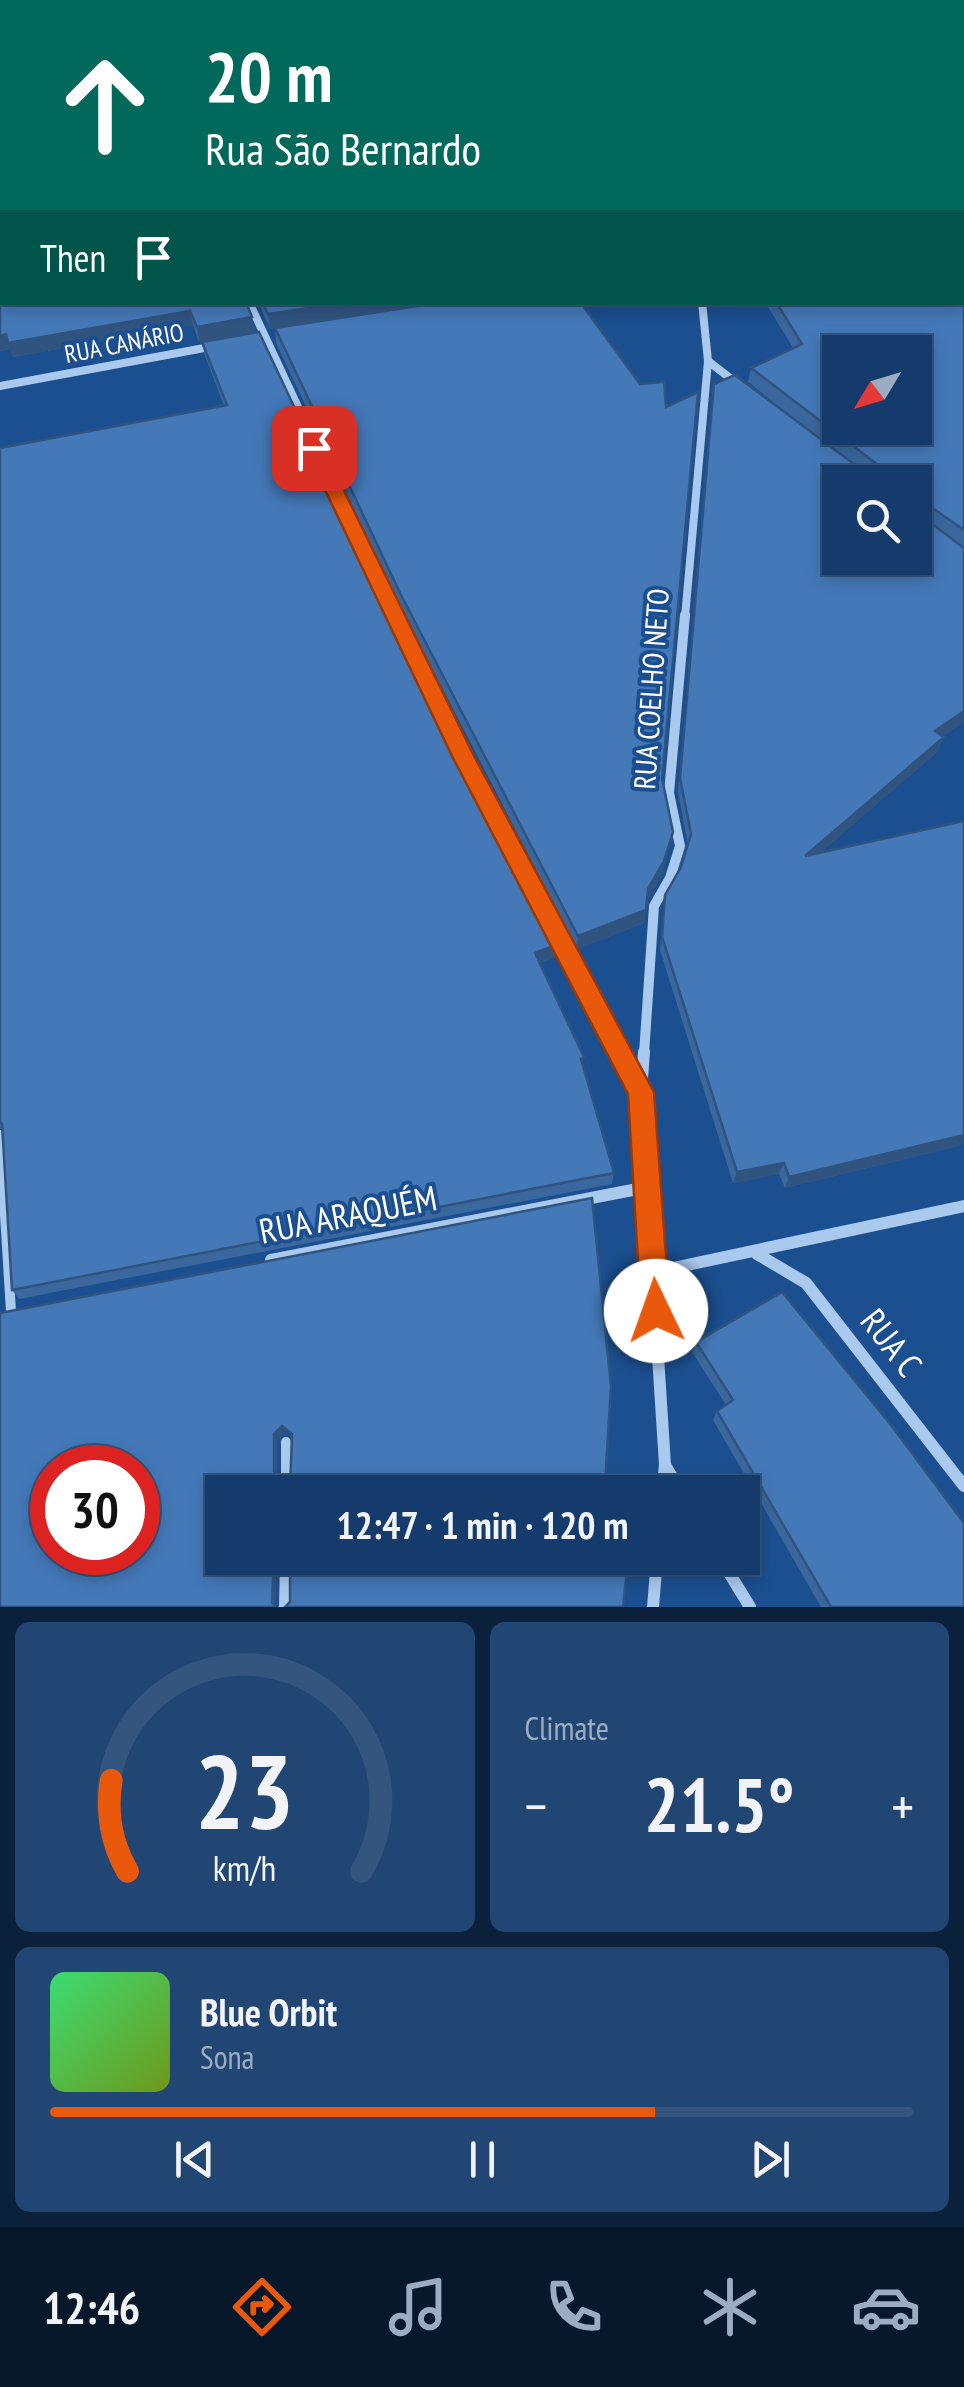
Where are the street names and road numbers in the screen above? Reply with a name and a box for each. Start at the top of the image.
street label: RUA CANÁRIO [62,316,186,370]
street label: RUA COELHO NETO [624,587,677,791]
street label: RUA ARAQUÉM [255,1174,441,1254]
street label: RUA C [851,1299,933,1386]

